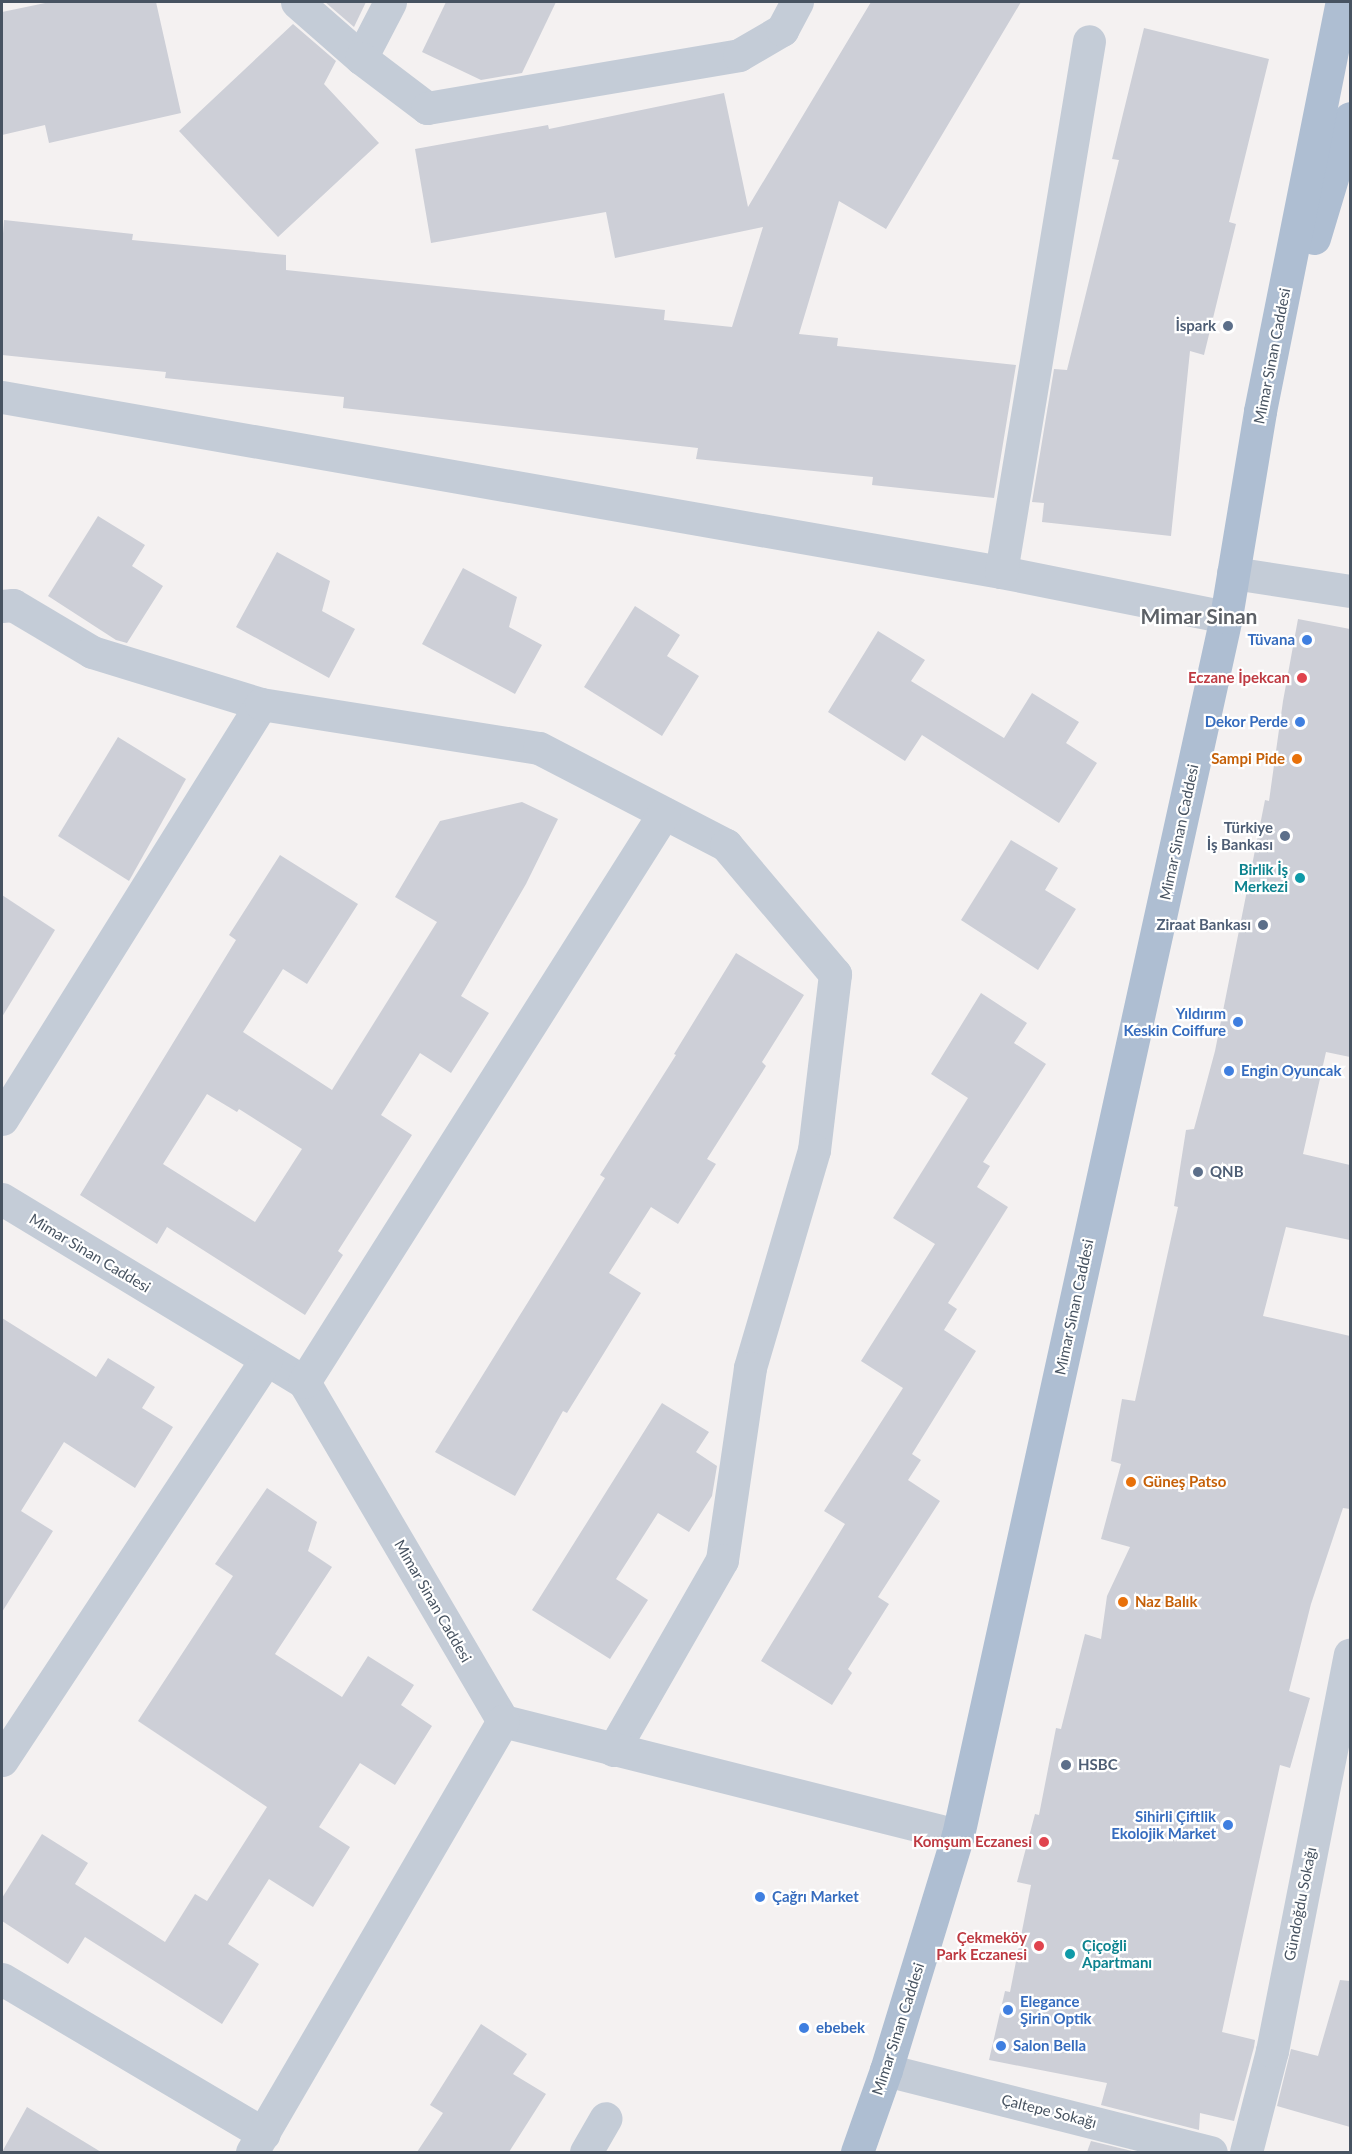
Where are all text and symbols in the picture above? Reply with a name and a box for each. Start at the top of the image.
street label: Mimar Sinan Caddesi [1250,286,1294,426]
place label: İspark [1175,317,1216,335]
marker: İspark [1221,319,1235,333]
district label: Mimar Sinan [1140,603,1258,629]
place label: Tüvana [1248,631,1295,649]
marker: Tüvana [1300,633,1314,647]
place label: Eczane İpekcan [1188,669,1290,687]
marker: Eczane İpekcan [1295,671,1309,685]
place label: Dekor Perde [1204,713,1288,731]
marker: Dekor Perde [1293,715,1307,729]
place label: Sampi Pide [1211,750,1285,768]
marker: Sampi Pide [1290,752,1304,766]
street label: Mimar Sinan Caddesi [1156,762,1202,902]
place label: Türkiye İş Bankası [1207,818,1273,853]
marker: Türkiye İş Bankası [1278,829,1292,843]
place label: Birlik İş Merkezi [1234,860,1288,895]
marker: Birlik İş Merkezi [1293,871,1307,885]
place label: Ziraat Bankası [1156,916,1251,934]
marker: Ziraat Bankası [1256,918,1270,932]
place label: Yıldırım Keskin Coiffure [1123,1004,1226,1039]
marker: Yıldırım Keskin Coiffure [1231,1015,1245,1029]
place label: Engin Oyuncak [1241,1062,1341,1080]
marker: Engin Oyuncak [1222,1064,1236,1078]
place label: QNB [1210,1163,1244,1181]
marker: QNB [1191,1165,1205,1179]
street label: Mimar Sinan Caddesi [26,1210,154,1296]
street label: Mimar Sinan Caddesi [1051,1237,1097,1377]
place label: Güneş Patso [1143,1473,1226,1491]
marker: Güneş Patso [1124,1475,1138,1489]
street label: Mimar Sinan Caddesi [391,1537,475,1665]
place label: Naz Balık [1135,1593,1197,1611]
marker: Naz Balık [1116,1595,1130,1609]
place label: HSBC [1078,1756,1118,1774]
marker: HSBC [1059,1758,1073,1772]
place label: Sihirli Çiftlik Ekolojik Market [1111,1807,1216,1842]
marker: Sihirli Çiftlik Ekolojik Market [1221,1818,1235,1832]
place label: Komşum Eczanesi [913,1833,1032,1851]
marker: Komşum Eczanesi [1037,1835,1051,1849]
street label: Gündoğdu Sokağı [1280,1845,1320,1963]
place label: Çağrı Market [772,1888,859,1906]
marker: Çağrı Market [753,1890,767,1904]
place label: Çekmeköy Park Eczanesi [936,1928,1027,1963]
place label: Çiçoğli Apartmanı [1082,1936,1152,1971]
marker: Çekmeköy Park Eczanesi [1032,1939,1046,1953]
marker: Çiçoğli Apartmanı [1063,1947,1077,1961]
street label: Mimar Sinan Caddesi [868,1960,928,2098]
place label: Elegance Şirin Optik [1020,1992,1092,2027]
marker: Elegance Şirin Optik [1001,2003,1015,2017]
place label: ebebek [816,2019,865,2037]
marker: ebebek [797,2021,811,2035]
place label: Salon Bella [1013,2037,1086,2055]
marker: Salon Bella [994,2039,1008,2053]
street label: Çaltepe Sokağı [1000,2090,1098,2132]

